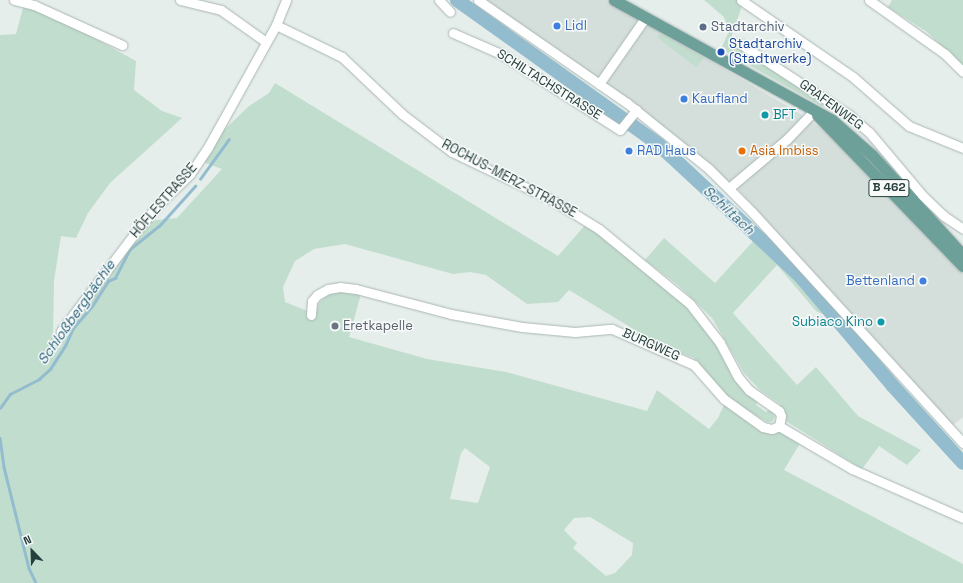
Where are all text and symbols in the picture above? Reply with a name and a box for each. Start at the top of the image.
place label: Lidl [565,18,587,34]
place label: Stadtarchiv [711,19,785,35]
marker: Lidl [552,21,562,31]
marker: Stadtarchiv [698,22,708,32]
place label: Stadtarchiv (Stadtwerke) [729,37,811,68]
street label: SCHILTACHSTRASSE [494,46,604,124]
marker: Stadtarchiv (Stadtwerke) [716,47,726,57]
street label: GRAFENWEG [796,77,866,133]
place label: Kaufland [692,91,748,107]
marker: Kaufland [679,94,689,104]
place label: BFT [773,107,796,123]
marker: BFT [760,110,770,120]
street label: ROCHUS-MERZ-STRASSE [439,137,579,221]
place label: RAD Haus [637,143,696,159]
place label: Asia Imbiss [750,143,819,159]
marker: RAD Haus [624,146,634,156]
marker: Asia Imbiss [737,146,747,156]
street label: HÖFLESTRASSE [127,161,201,241]
road number: B 462 [868,178,910,198]
water label: Schiltach [700,182,758,238]
water label: Schloßbergbächle [34,257,118,367]
place label: Bettenland [846,273,915,289]
marker: Bettenland [918,276,928,286]
place label: Subiaco Kino [792,314,873,330]
marker: Subiaco Kino [876,317,886,327]
place label: Eretkapelle [343,318,413,334]
marker: Eretkapelle [330,321,340,331]
street label: BURGWEG [620,325,682,365]
north arrow [12,531,52,571]
text: N [21,532,33,548]

